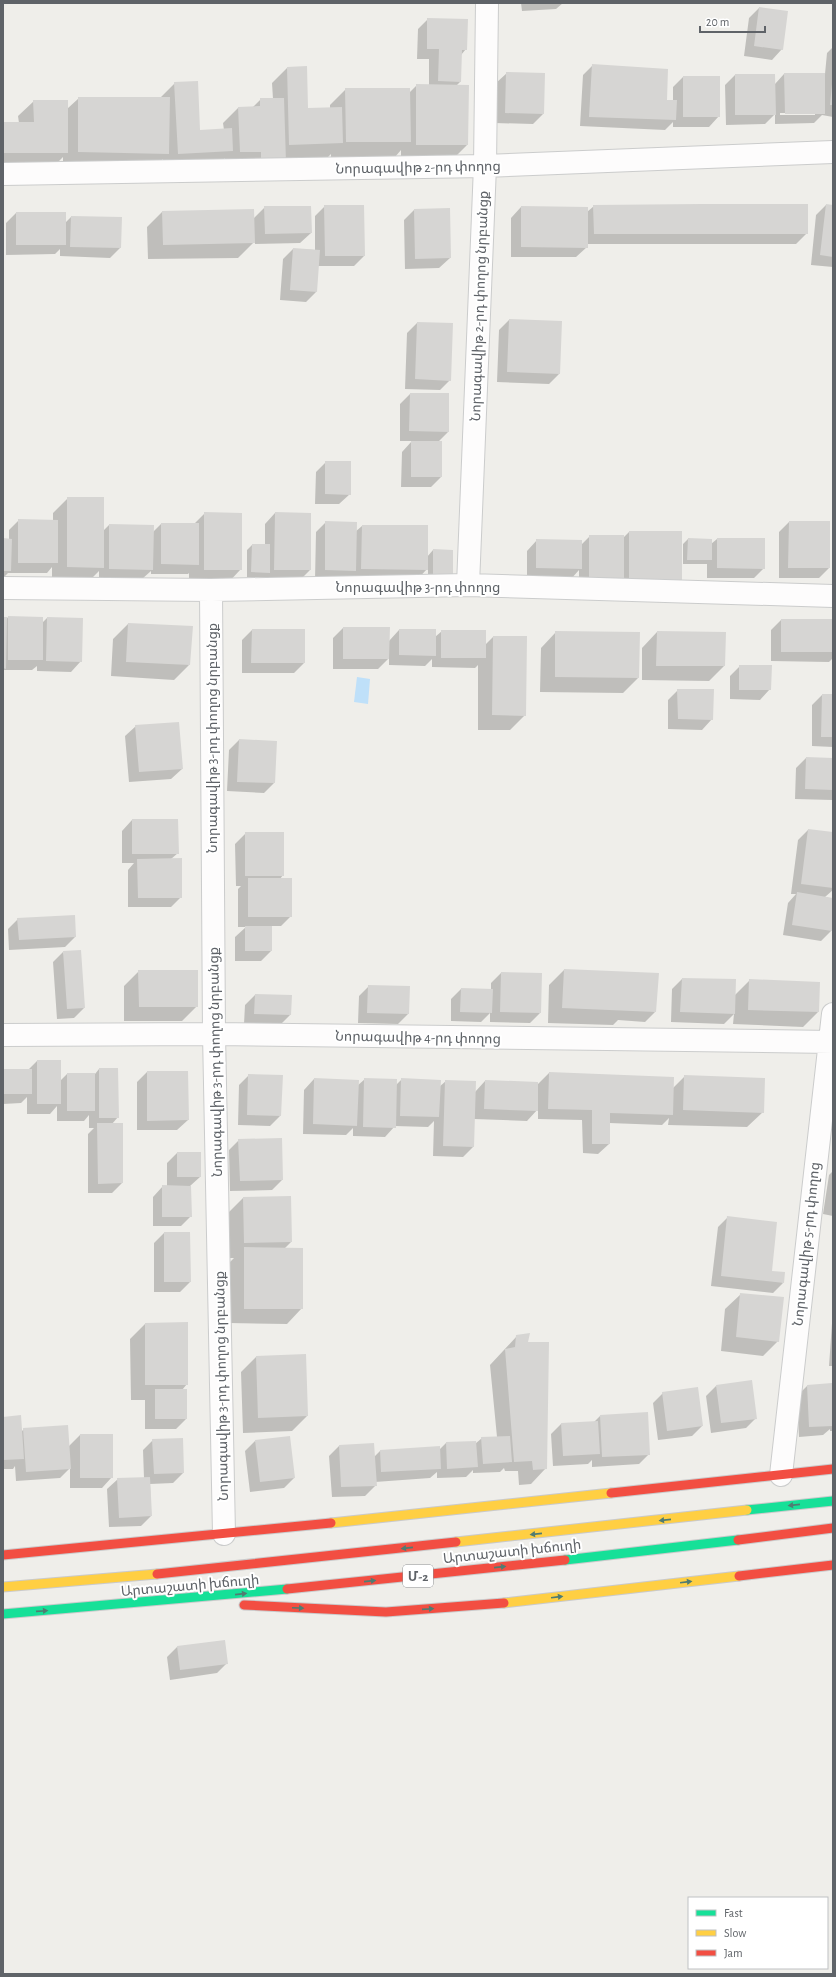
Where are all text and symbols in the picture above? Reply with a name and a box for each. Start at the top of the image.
scale bar [700,8,765,34]
text: 20 m [706,16,729,28]
street label: Նորագավիթ 2-րդ փողոց [335,160,501,176]
street label: Նորագավիթ 2-րդ փողոց նրբանցք [469,190,491,422]
street label: Նորագավիթ 3-րդ փողոց [336,581,500,595]
street label: Նորագավիթ 3-րդ փողոց նրբանցք [206,623,220,853]
street label: Նորագավիթ 3-րդ փողոց նրբանցք [207,947,225,1177]
street label: Նորագավիթ 4-րդ փողոց [335,1030,501,1046]
street label: Նորագավիթ 5-րդ փողոց [791,1161,823,1327]
street label: Նորագավիթ 3-րդ փողոց նրբանցք [213,1271,231,1501]
one-way arrow [788,1502,800,1508]
one-way arrow [659,1517,671,1523]
one-way arrow [530,1531,542,1537]
street label: Արտաշատի խճուղի [442,1538,582,1566]
one-way arrow [401,1545,413,1551]
one-way arrow [494,1564,506,1570]
road number: Մ-2 [403,1565,433,1587]
street label: Արտաշատի խճուղի [120,1573,260,1599]
one-way arrow [364,1577,376,1584]
one-way arrow [680,1579,692,1585]
one-way arrow [235,1591,247,1598]
one-way arrow [551,1593,563,1600]
one-way arrow [292,1604,304,1611]
one-way arrow [422,1606,434,1613]
one-way arrow [36,1608,48,1615]
legend [688,1897,828,1969]
text: Fast [724,1907,743,1919]
text: Slow [724,1927,746,1939]
text: Jam [724,1947,743,1959]

